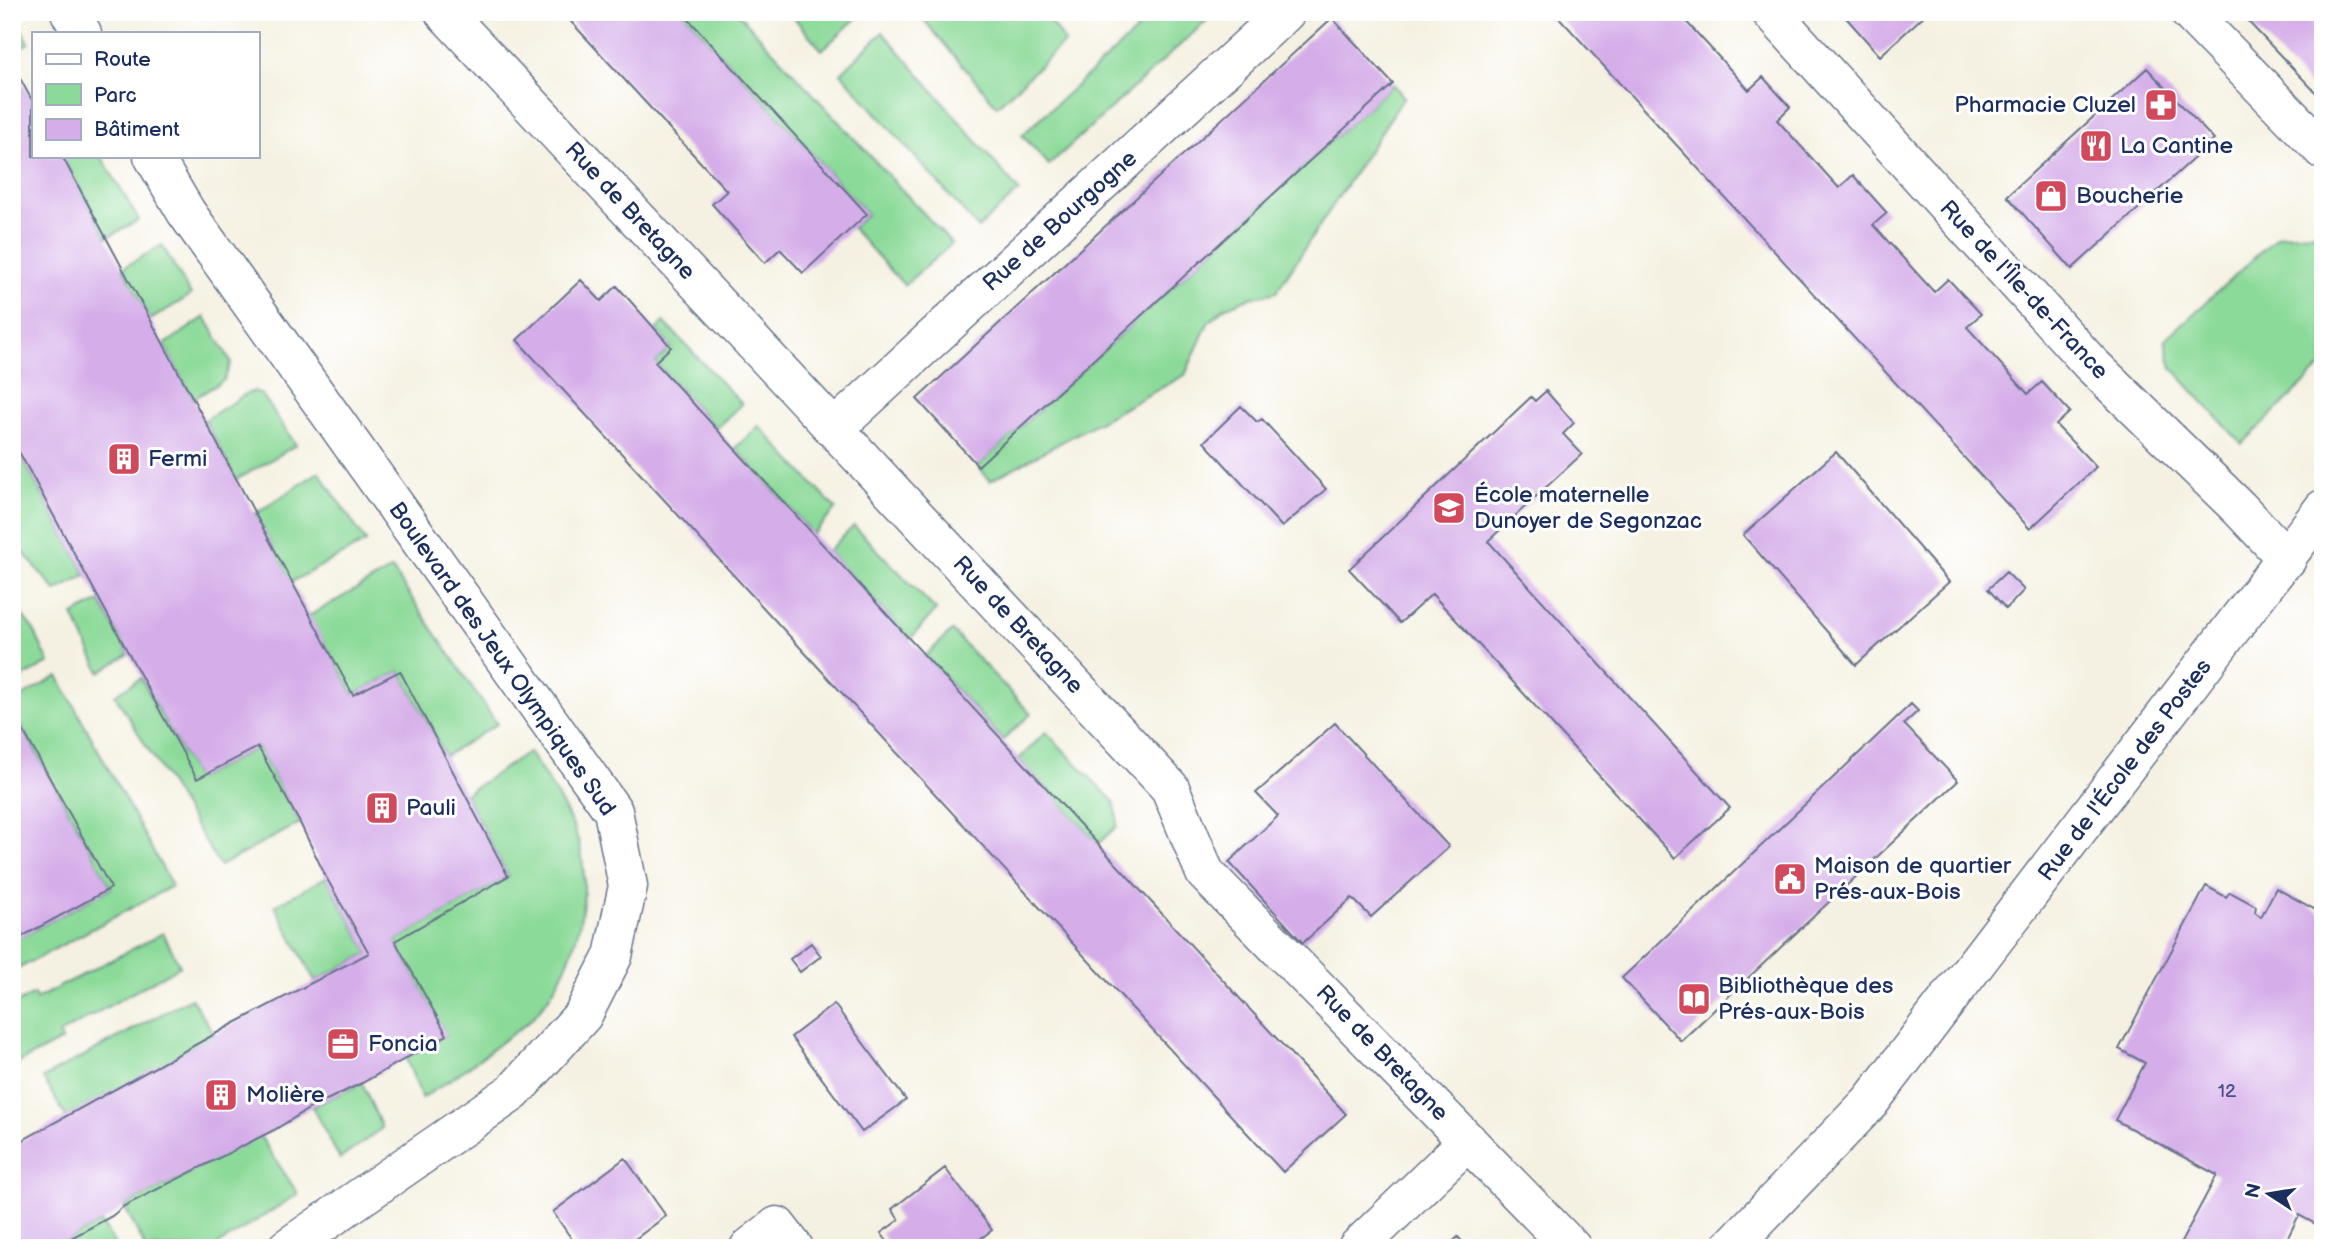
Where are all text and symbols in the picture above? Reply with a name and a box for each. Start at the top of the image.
legend [32,32,259,158]
text: Route [94,47,151,72]
text: Parc [94,83,137,108]
pharmacy icon: Pharmacie Cluzel [2142,86,2180,124]
place label: Pharmacie Cluzel [1954,91,2136,119]
text: Bâtiment [94,117,180,142]
restaurant icon: La Cantine [2077,127,2115,165]
place label: La Cantine [2120,132,2233,160]
street label: Rue de Bretagne [559,136,701,286]
street label: Rue de Bourgogne [977,144,1143,298]
shop icon: Boucherie [2032,177,2070,215]
place label: Boucherie [2076,182,2183,210]
street label: Rue de l'Île-de-France [1934,195,2114,385]
building icon: Fermi [105,440,143,478]
place label: Fermi [148,445,207,473]
place label: École maternelle Dunoyer de Segonzac [1474,481,1702,535]
school or university icon: École maternelle Dunoyer de Segonzac [1430,489,1468,527]
street label: Boulevard des Jeux Olympiques Sud [382,497,622,821]
street label: Rue de Bretagne [947,550,1089,700]
street label: Rue de l'École des Postes [2032,653,2218,887]
building icon: Pauli [363,789,401,827]
place label: Pauli [406,794,456,822]
place label: Maison de quartier Prés-aux-Bois [1814,852,2012,906]
public building icon: Maison de quartier Prés-aux-Bois [1771,860,1809,898]
place label: Bibliothèque des Prés-aux-Bois [1718,972,1893,1026]
street label: Rue de Bretagne [1310,979,1454,1127]
library icon: Bibliothèque des Prés-aux-Bois [1675,980,1713,1018]
office icon: Foncia [324,1025,362,1063]
place label: Foncia [368,1030,438,1058]
building icon: Molière [202,1076,240,1114]
house number: 12 [2218,1080,2237,1103]
place label: Molière [246,1081,325,1109]
north arrow [2234,1158,2304,1228]
text: N [2241,1181,2267,1200]

